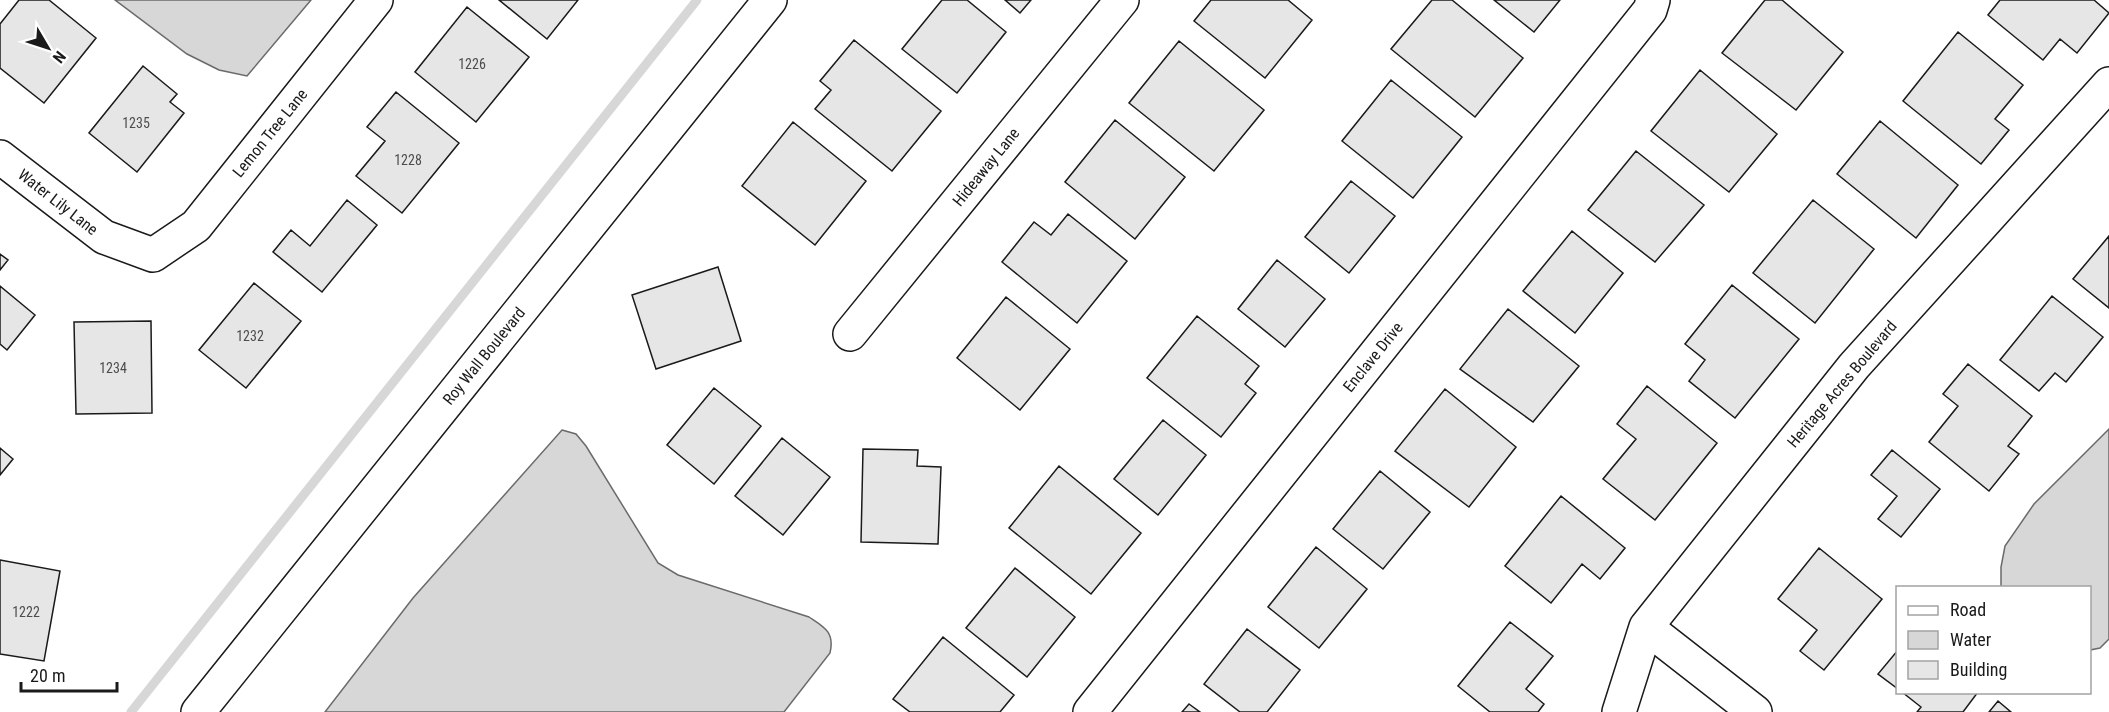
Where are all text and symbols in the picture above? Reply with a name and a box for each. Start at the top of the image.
north arrow [18,18,78,78]
text: N [49,47,70,67]
house number: 1226 [458,56,486,72]
street label: Lemon Tree Lane [229,85,311,181]
house number: 1235 [122,115,150,131]
street label: Hideaway Lane [949,124,1023,210]
house number: 1228 [394,152,422,168]
street label: Water Lily Lane [14,165,102,239]
street label: Roy Wall Boulevard [439,303,529,409]
street label: Heritage Acres Boulevard [1783,317,1901,451]
street label: Enclave Drive [1339,318,1407,396]
house number: 1232 [236,328,264,344]
house number: 1234 [99,360,127,376]
legend [1896,586,2091,694]
text: Road [1950,599,1986,620]
house number: 1222 [12,604,40,620]
text: Water [1950,629,1992,650]
scale bar [21,655,117,693]
text: Building [1950,659,2007,680]
text: 20 m [30,665,65,686]

